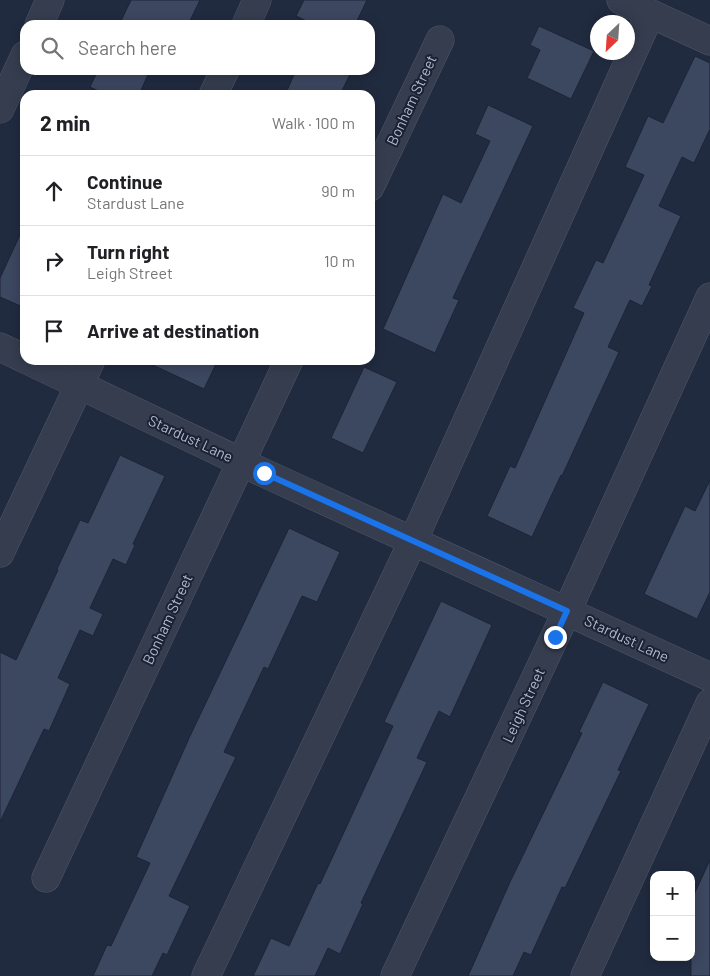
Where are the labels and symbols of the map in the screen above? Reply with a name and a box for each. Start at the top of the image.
north arrow [590,15,635,60]
street label: Bonham Street [382,52,440,148]
street label: Stardust Lane [146,411,236,465]
route start [253,462,276,485]
street label: Bonham Street [138,571,196,667]
street label: Stardust Lane [582,611,672,665]
route end [544,626,567,649]
street label: Leigh Street [498,665,548,745]

